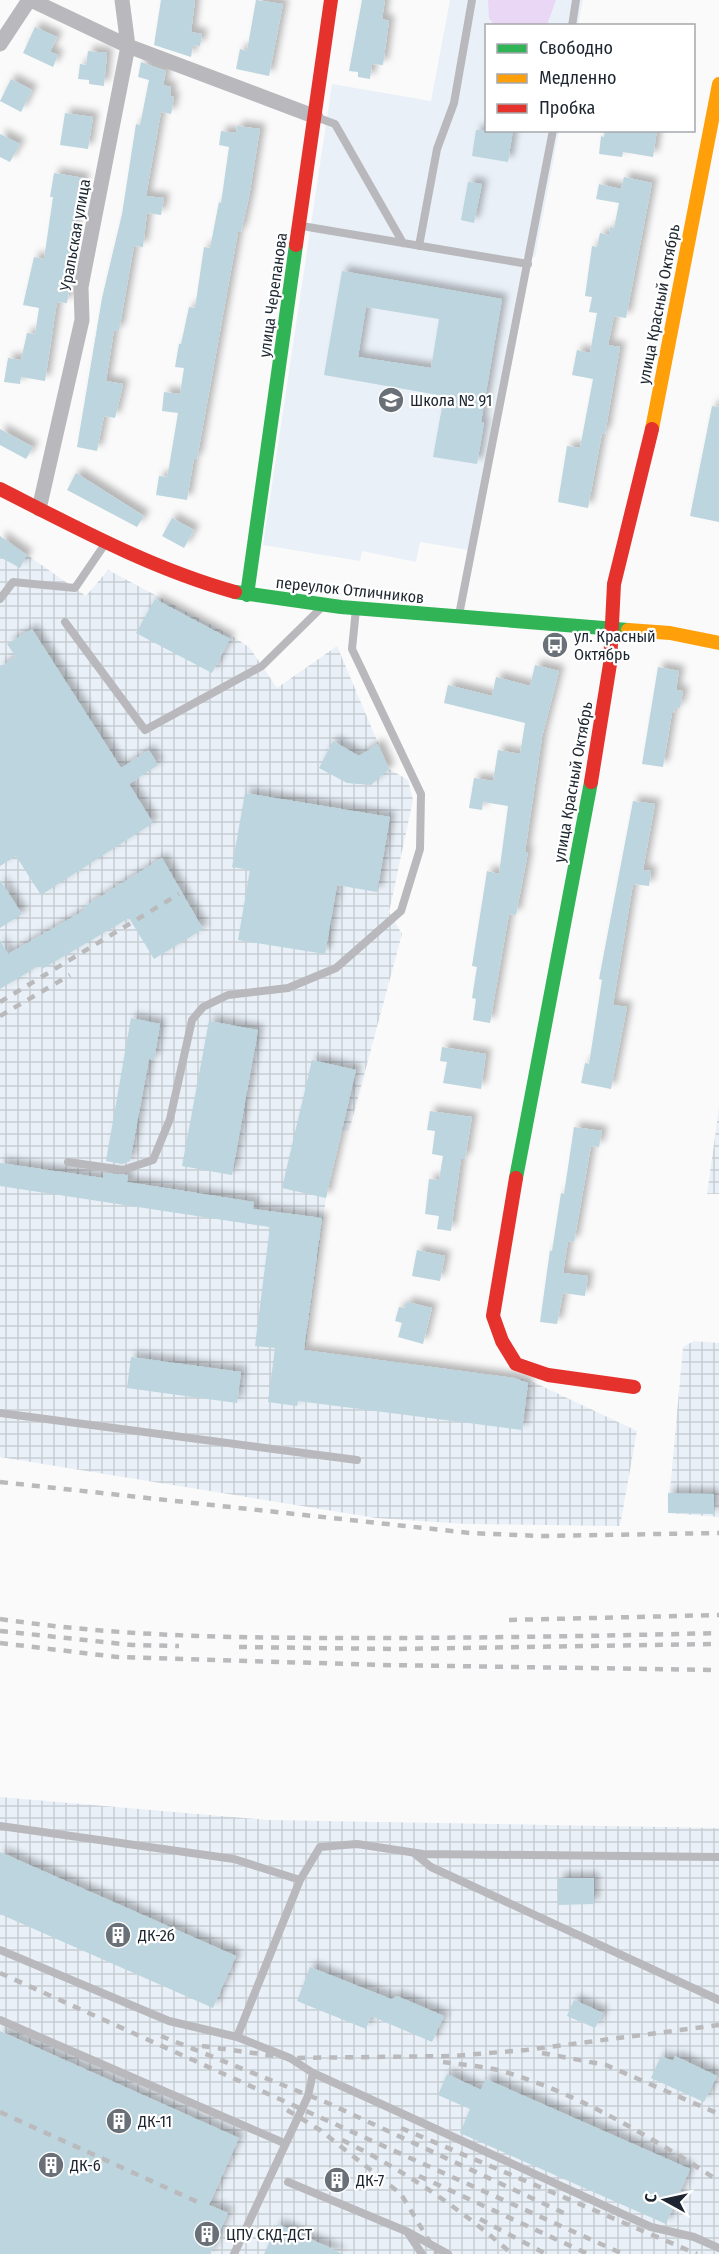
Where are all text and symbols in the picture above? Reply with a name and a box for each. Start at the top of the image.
legend [485,24,695,132]
text: Свободно [539,37,613,59]
text: Медленно [539,67,617,89]
text: Пробка [539,97,595,119]
street label: Уральская улица [56,177,94,293]
street label: улица Красный Октябрь [634,222,684,386]
street label: улица Черепанова [255,231,291,359]
school or university icon: Школа № 91 [376,385,406,415]
place label: Школа № 91 [410,391,492,410]
street label: переулок Отличников [275,573,425,607]
place label: ул. Красный Октябрь [574,627,656,664]
bus stop icon: ул. Красный Октябрь [540,630,570,660]
street label: улица Красный Октябрь [550,700,596,864]
building icon: ДК-2б [103,1920,133,1950]
place label: ДК-2б [137,1926,175,1945]
building icon: ДК-11 [104,2106,134,2136]
place label: ДК-11 [137,2112,172,2131]
building icon: ДК-6 [36,2150,66,2180]
place label: ДК-6 [69,2156,101,2175]
building icon: ДК-7 [322,2165,352,2195]
north arrow [635,2170,695,2230]
place label: ДК-7 [355,2171,385,2190]
text: С [641,2192,661,2203]
building icon: ЦПУ СКД-ДСТ [192,2219,222,2249]
place label: ЦПУ СКД-ДСТ [226,2225,313,2244]

